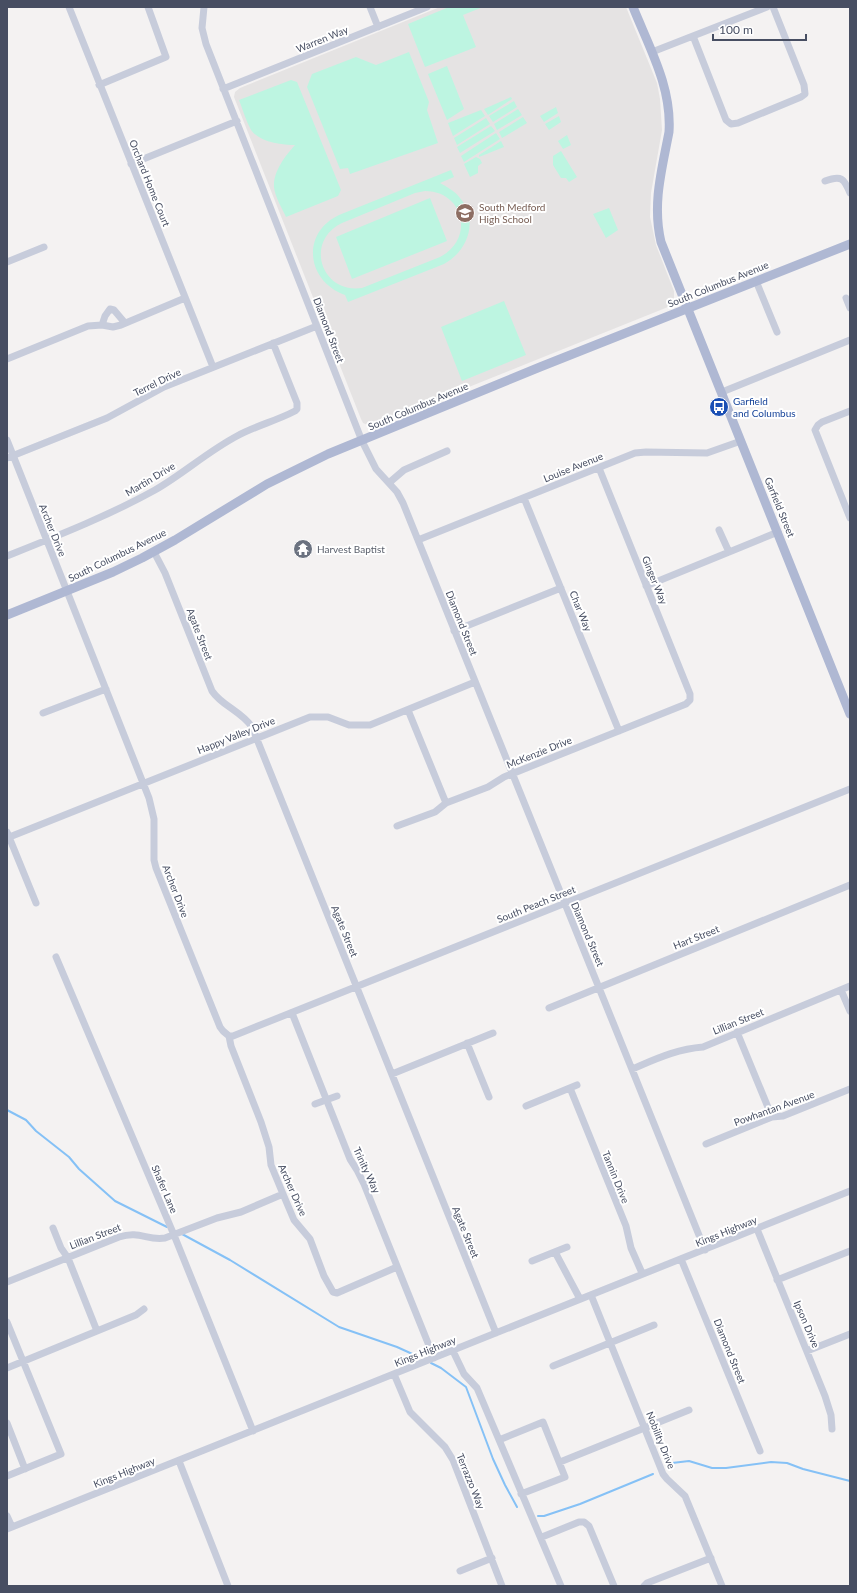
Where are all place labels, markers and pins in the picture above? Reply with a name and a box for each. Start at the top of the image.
place label: South Medford High School [479,201,545,225]
school or university icon: South Medford High School [454,202,476,224]
place label: Garfield and Columbus [733,395,796,419]
bus stop icon: Garfield and Columbus [708,396,730,418]
temple icon: Harvest Baptist [292,538,314,560]
place label: Harvest Baptist [317,543,385,555]

